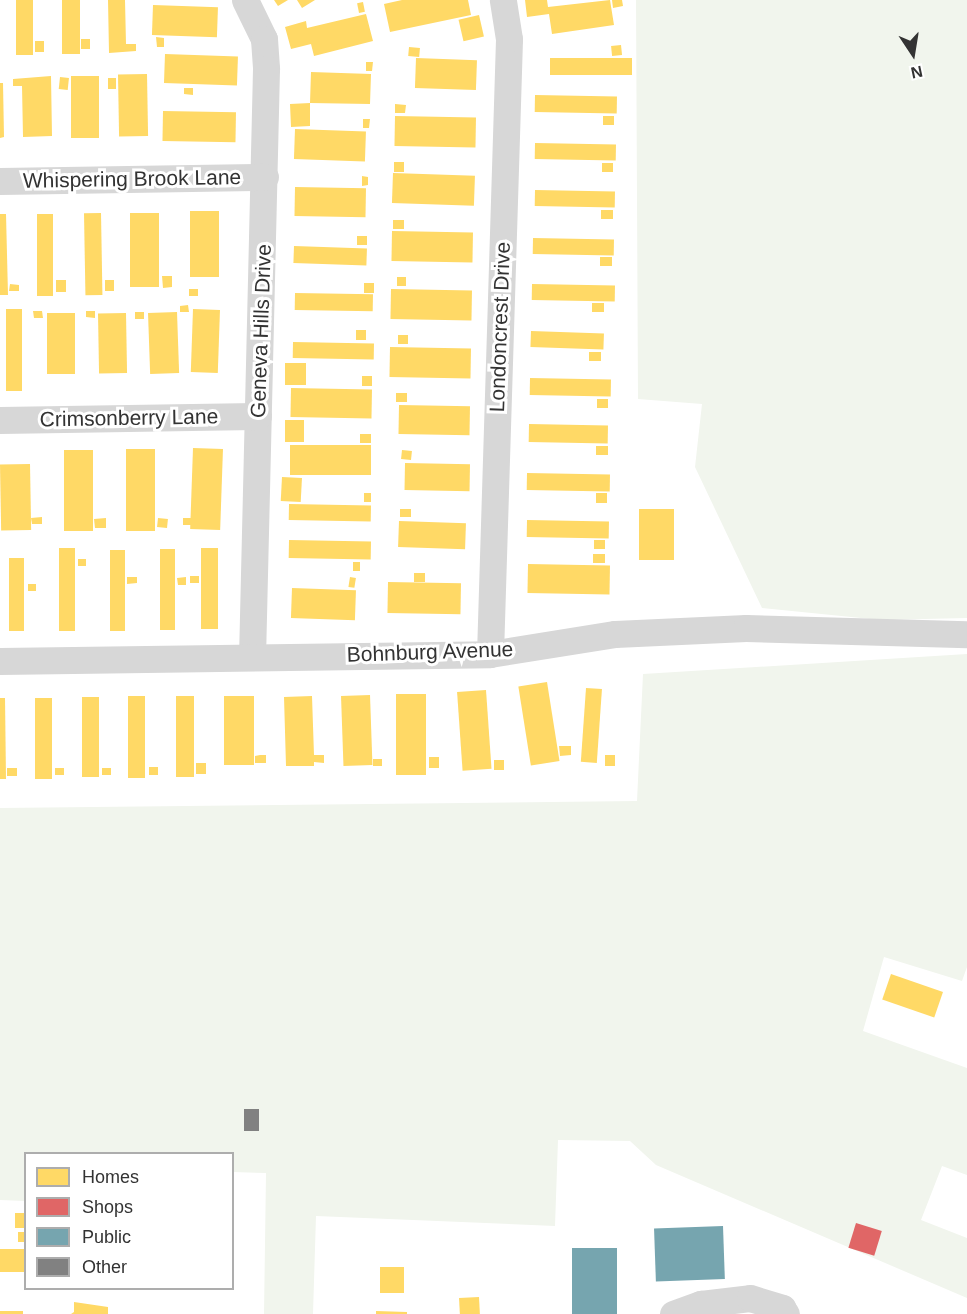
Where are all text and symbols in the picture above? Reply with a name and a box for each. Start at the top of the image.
north arrow [883,24,943,84]
text: N [909,63,924,82]
street label: Whispering Brook Lane [23,164,241,194]
street label: Londoncrest Drive [484,241,516,413]
street label: Geneva Hills Drive [245,244,277,418]
street label: Crimsonberry Lane [40,404,218,432]
street label: Bohnburg Avenue [346,636,514,668]
legend [24,1152,234,1290]
text: Homes [82,1167,139,1187]
text: Shops [82,1197,133,1217]
text: Public [82,1227,131,1247]
text: Other [82,1257,127,1277]

